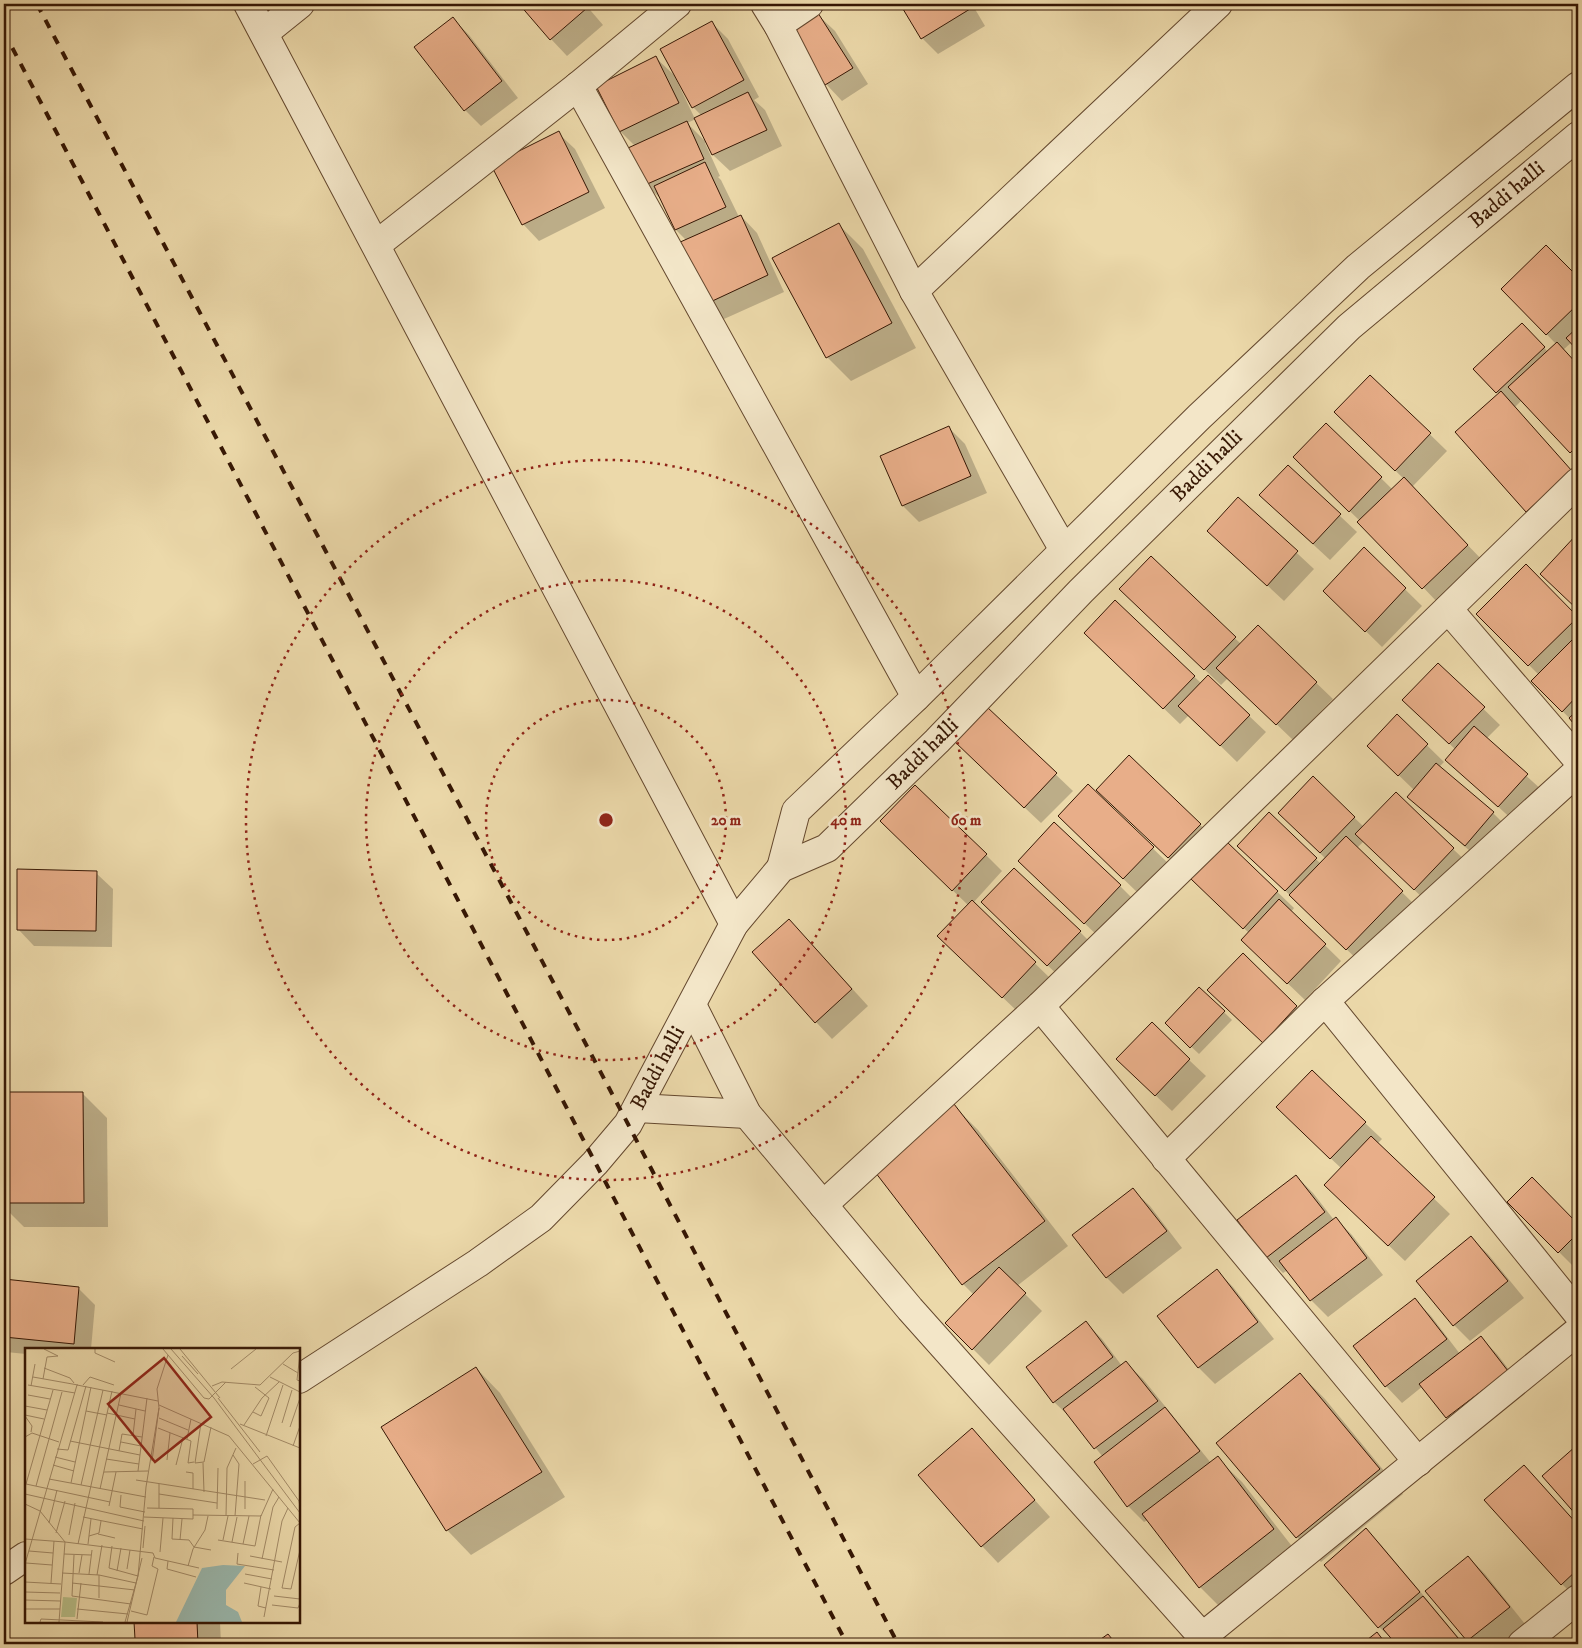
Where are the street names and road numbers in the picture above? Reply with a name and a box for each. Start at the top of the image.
street label: Baddi halli [1464,156,1550,234]
street label: Baddi halli [1166,425,1248,507]
street label: Baddi halli [882,713,964,795]
street label: Baddi halli [625,1022,691,1114]

